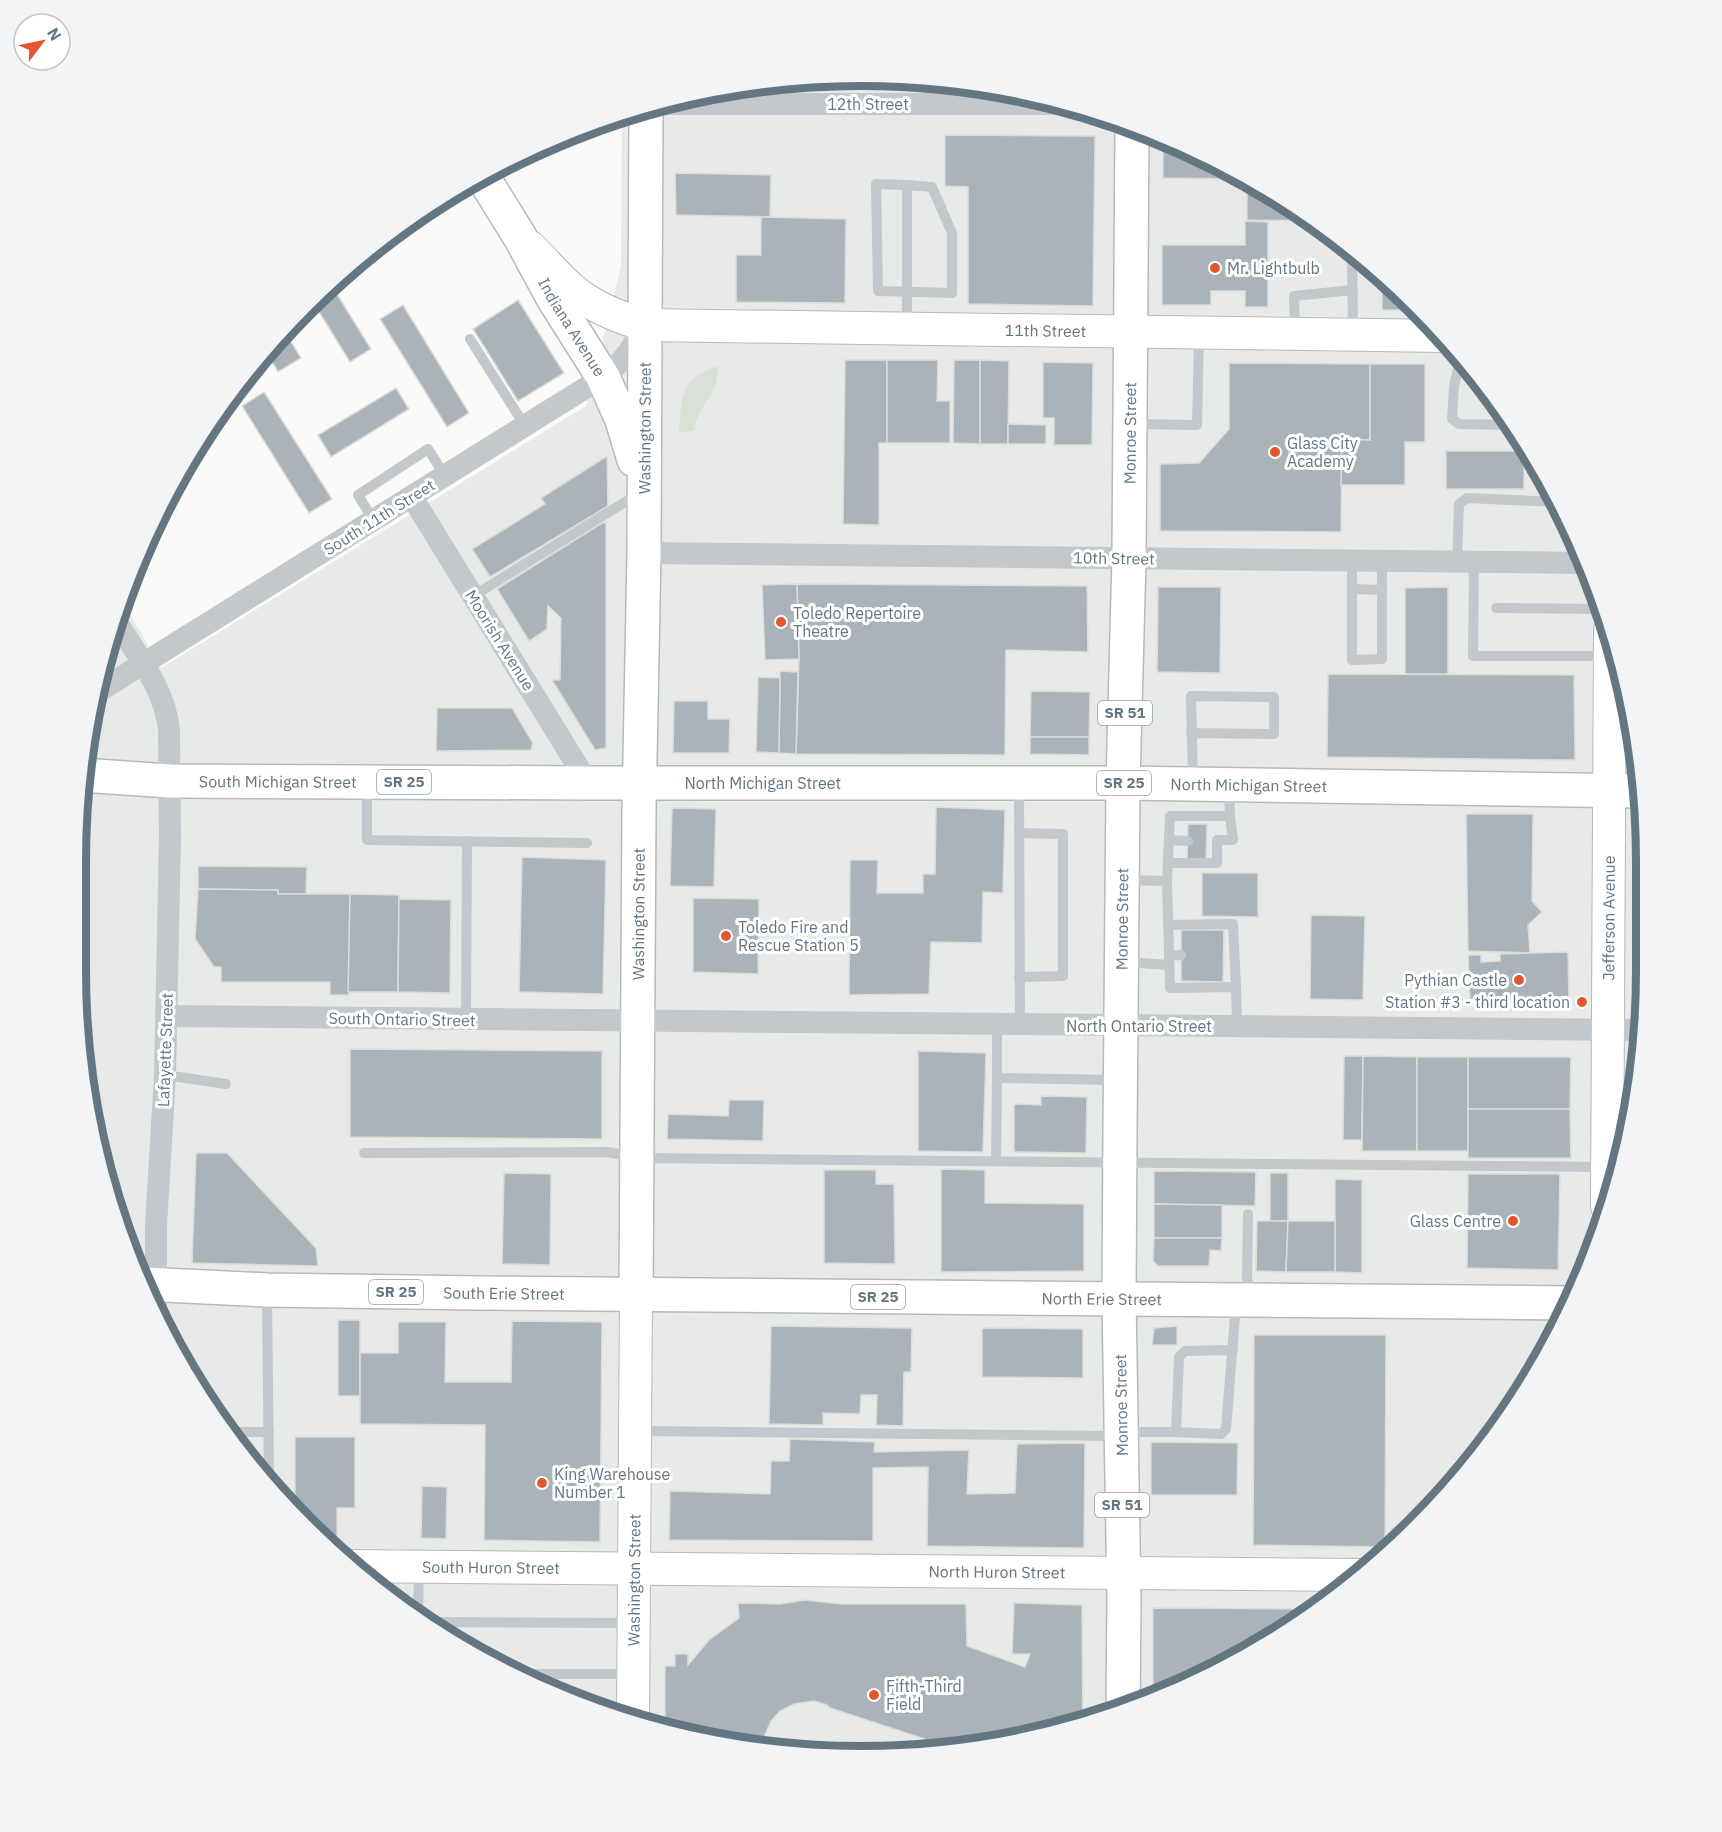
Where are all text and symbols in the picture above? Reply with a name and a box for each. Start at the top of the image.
north arrow [12,12,72,72]
text: N [43,24,66,44]
street label: 12th Street [827,94,909,114]
place label: Mr. Lightbulb [1227,258,1320,278]
marker: Mr. Lightbulb [1208,261,1222,275]
street label: Indiana Avenue [534,274,610,380]
street label: 11th Street [1005,320,1086,341]
street label: Washington Street [634,362,655,494]
street label: Monroe Street [1120,382,1140,484]
place label: Glass City Academy [1287,433,1358,471]
marker: Glass City Academy [1268,445,1282,459]
street label: South 11th Street [320,475,438,559]
street label: 10th Street [1073,547,1155,569]
street label: Moorish Avenue [461,586,539,694]
place label: Toledo Repertoire Theatre [793,603,921,641]
marker: Toledo Repertoire Theatre [774,615,788,629]
road number: SR 51 [1098,701,1152,725]
road number: SR 25 [377,770,431,794]
street label: South Michigan Street [199,771,357,792]
road number: SR 25 [1097,771,1151,795]
street label: North Michigan Street [684,773,841,793]
street label: North Michigan Street [1170,774,1327,796]
street label: Washington Street [628,848,649,980]
street label: Jefferson Avenue [1598,855,1619,981]
street label: Monroe Street [1111,868,1132,970]
place label: Toledo Fire and Rescue Station 5 [738,917,859,955]
marker: Toledo Fire and Rescue Station 5 [719,929,733,943]
place label: Pythian Castle [1404,970,1507,990]
marker: Pythian Castle [1512,973,1526,987]
place label: Station #3 - third location [1385,992,1570,1012]
street label: Lafayette Street [153,993,177,1107]
marker: Station #3 - third location [1575,995,1589,1009]
street label: South Ontario Street [328,1008,476,1030]
street label: North Ontario Street [1066,1016,1212,1036]
place label: Glass Centre [1410,1211,1501,1231]
marker: Glass Centre [1506,1214,1520,1228]
road number: SR 25 [369,1280,423,1304]
street label: South Erie Street [443,1282,565,1304]
road number: SR 25 [851,1285,905,1309]
street label: North Erie Street [1041,1288,1162,1309]
street label: Monroe Street [1110,1354,1132,1456]
place label: King Warehouse Number 1 [554,1464,671,1502]
marker: King Warehouse Number 1 [535,1476,549,1490]
road number: SR 51 [1095,1493,1149,1517]
street label: Washington Street [624,1514,644,1646]
street label: South Huron Street [422,1557,560,1578]
street label: North Huron Street [929,1561,1065,1582]
place label: Fifth-Third Field [886,1676,962,1714]
marker: Fifth-Third Field [867,1688,881,1702]

